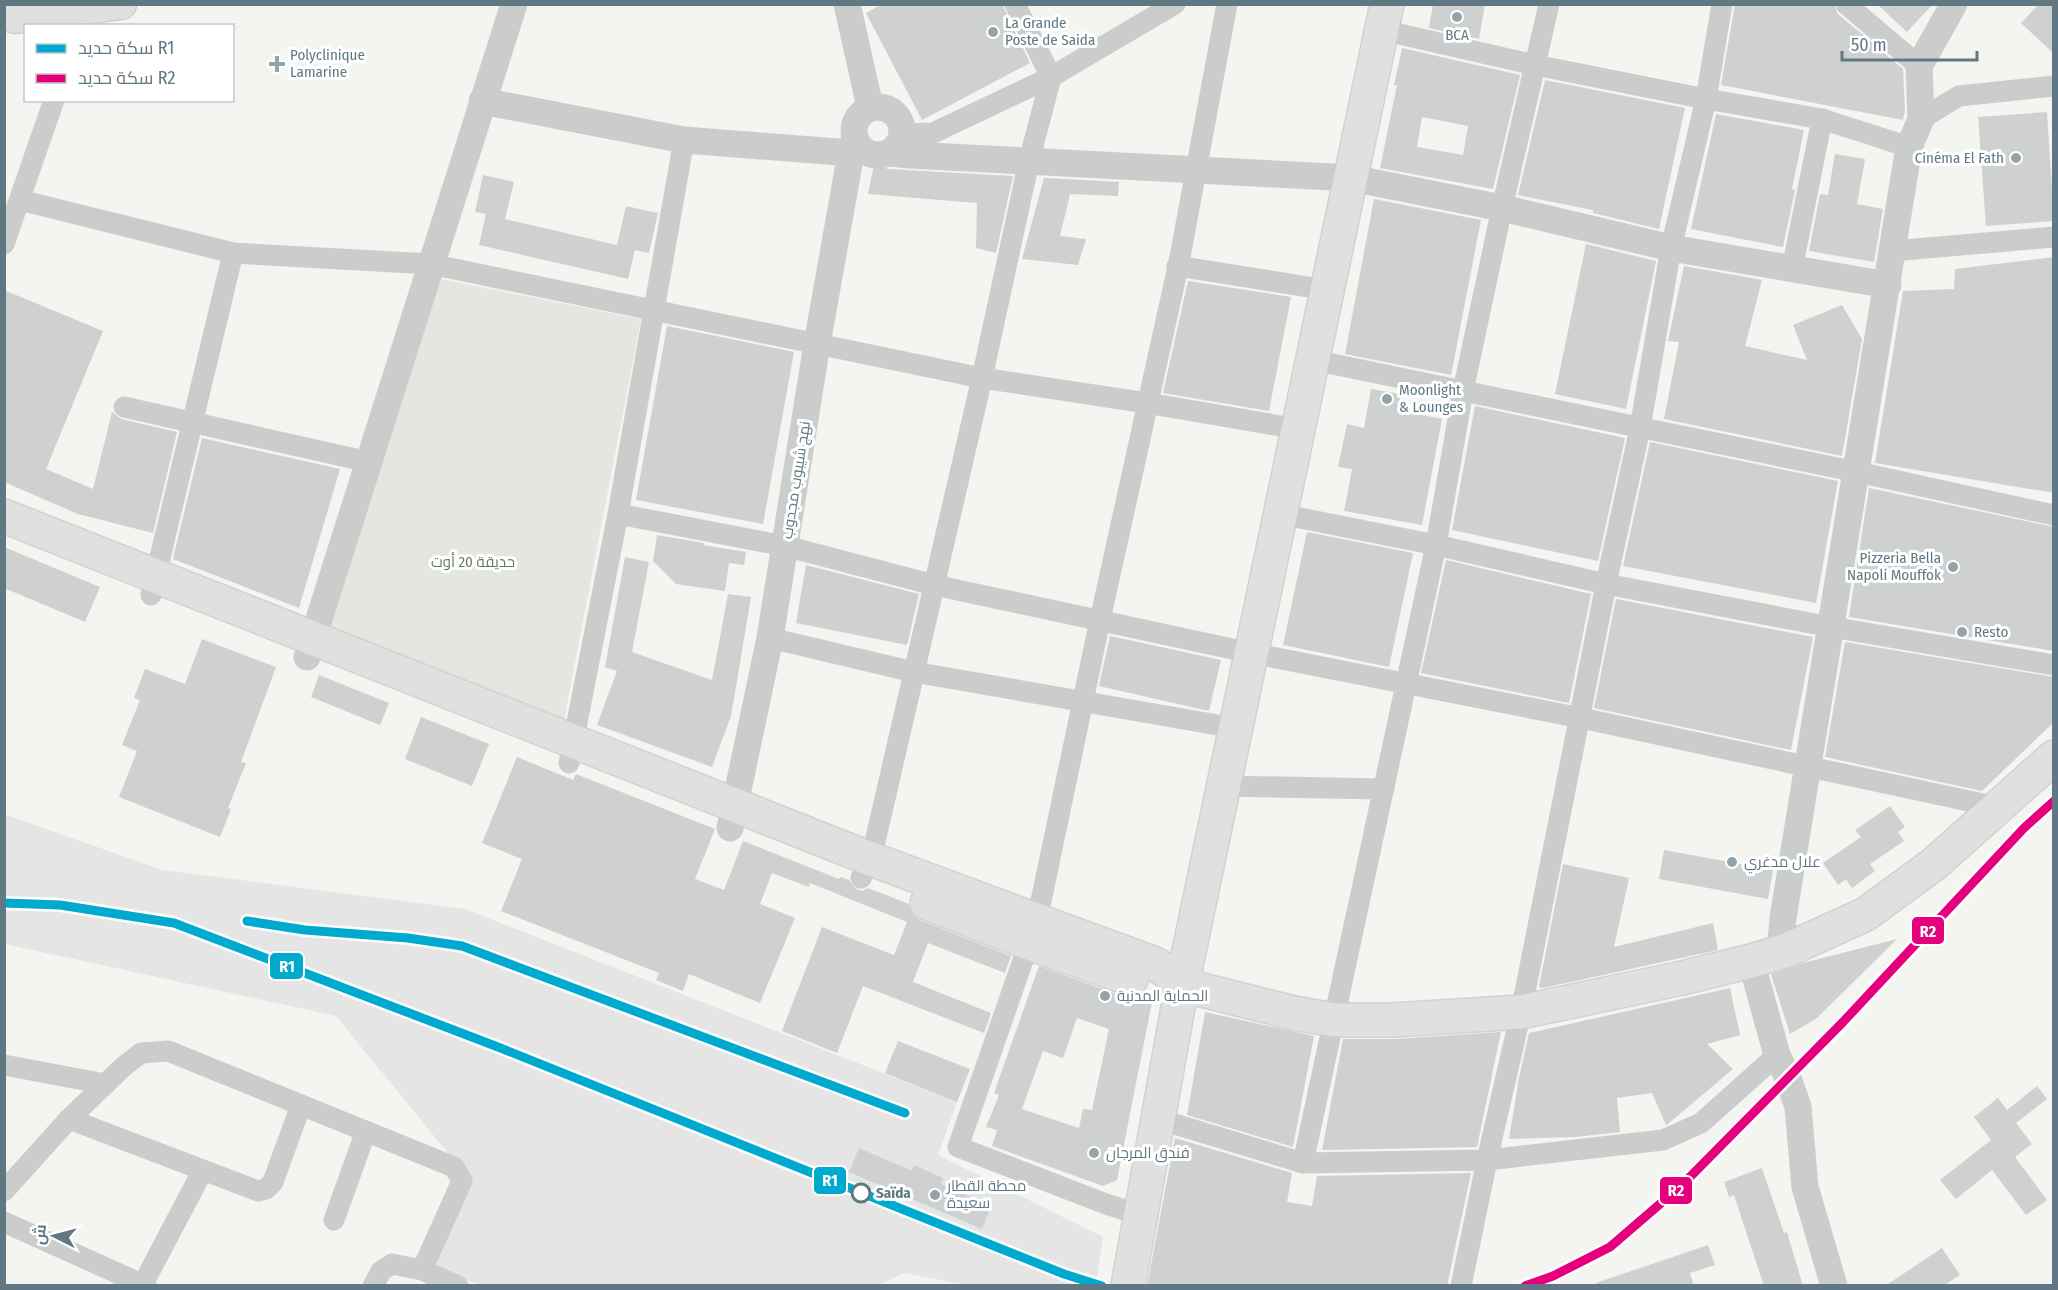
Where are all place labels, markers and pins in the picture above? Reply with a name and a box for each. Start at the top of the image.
marker: BCA [1450,10,1464,24]
place label: La Grande Poste de Saida [1005,14,1095,49]
marker: La Grande Poste de Saida [986,25,1000,39]
place label: BCA [1445,26,1469,44]
place label: Polyclinique Lamarine [290,46,365,81]
marker: Polyclinique Lamarine [268,55,286,73]
place label: Cinéma El Fath [1915,149,2004,167]
marker: Cinéma El Fath [2009,151,2023,165]
place label: Moonlight & Lounges [1399,381,1463,416]
marker: Moonlight & Lounges [1380,392,1394,406]
place label: Pizzeria Bella Napoli Mouffok [1847,549,1941,584]
marker: Pizzeria Bella Napoli Mouffok [1946,560,1960,574]
place label: Resto [1974,623,2008,641]
marker: Resto [1955,625,1969,639]
place label: علال مدغري [1744,853,1821,874]
marker: علال مدغري [1725,855,1739,869]
place label: الحماية المدنية [1117,987,1208,1005]
marker: الحماية المدنية [1098,989,1112,1003]
place label: فندق المرجان [1106,1144,1190,1163]
marker: فندق المرجان [1087,1146,1101,1160]
place label: محطة القطار سعيدة [946,1177,1026,1212]
marker: Saïda [851,1183,871,1203]
place label: Saïda [876,1184,911,1202]
marker: محطة القطار سعيدة [928,1188,942,1202]

